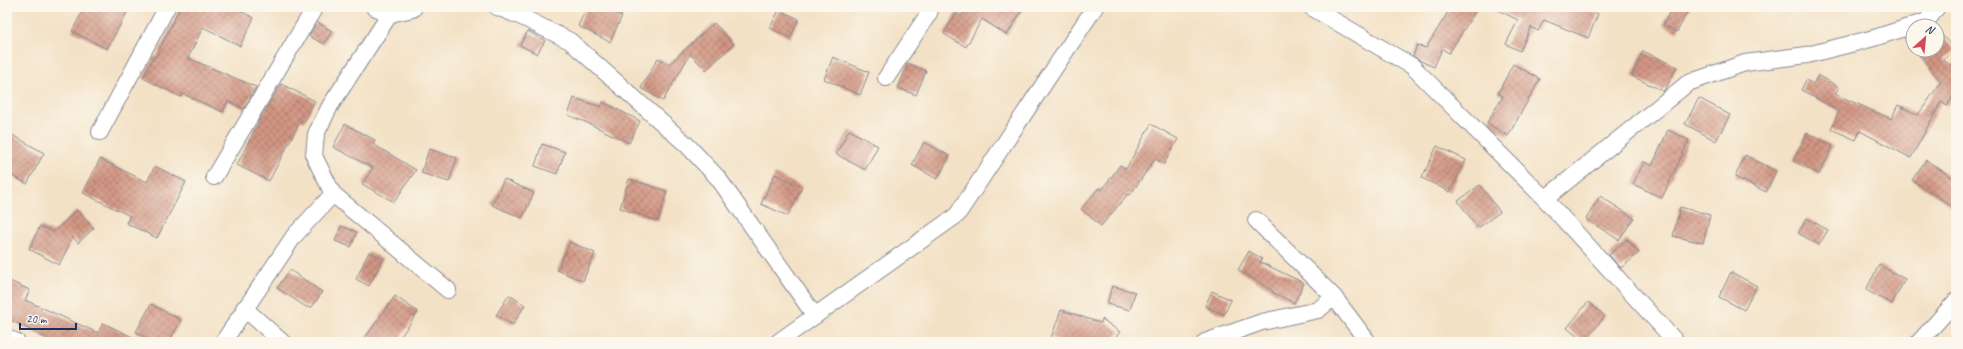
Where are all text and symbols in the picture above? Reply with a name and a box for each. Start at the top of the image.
north arrow [1905,18,1945,58]
text: N [1923,21,1938,38]
scale bar [20,305,76,331]
text: 20 m [26,311,48,327]

